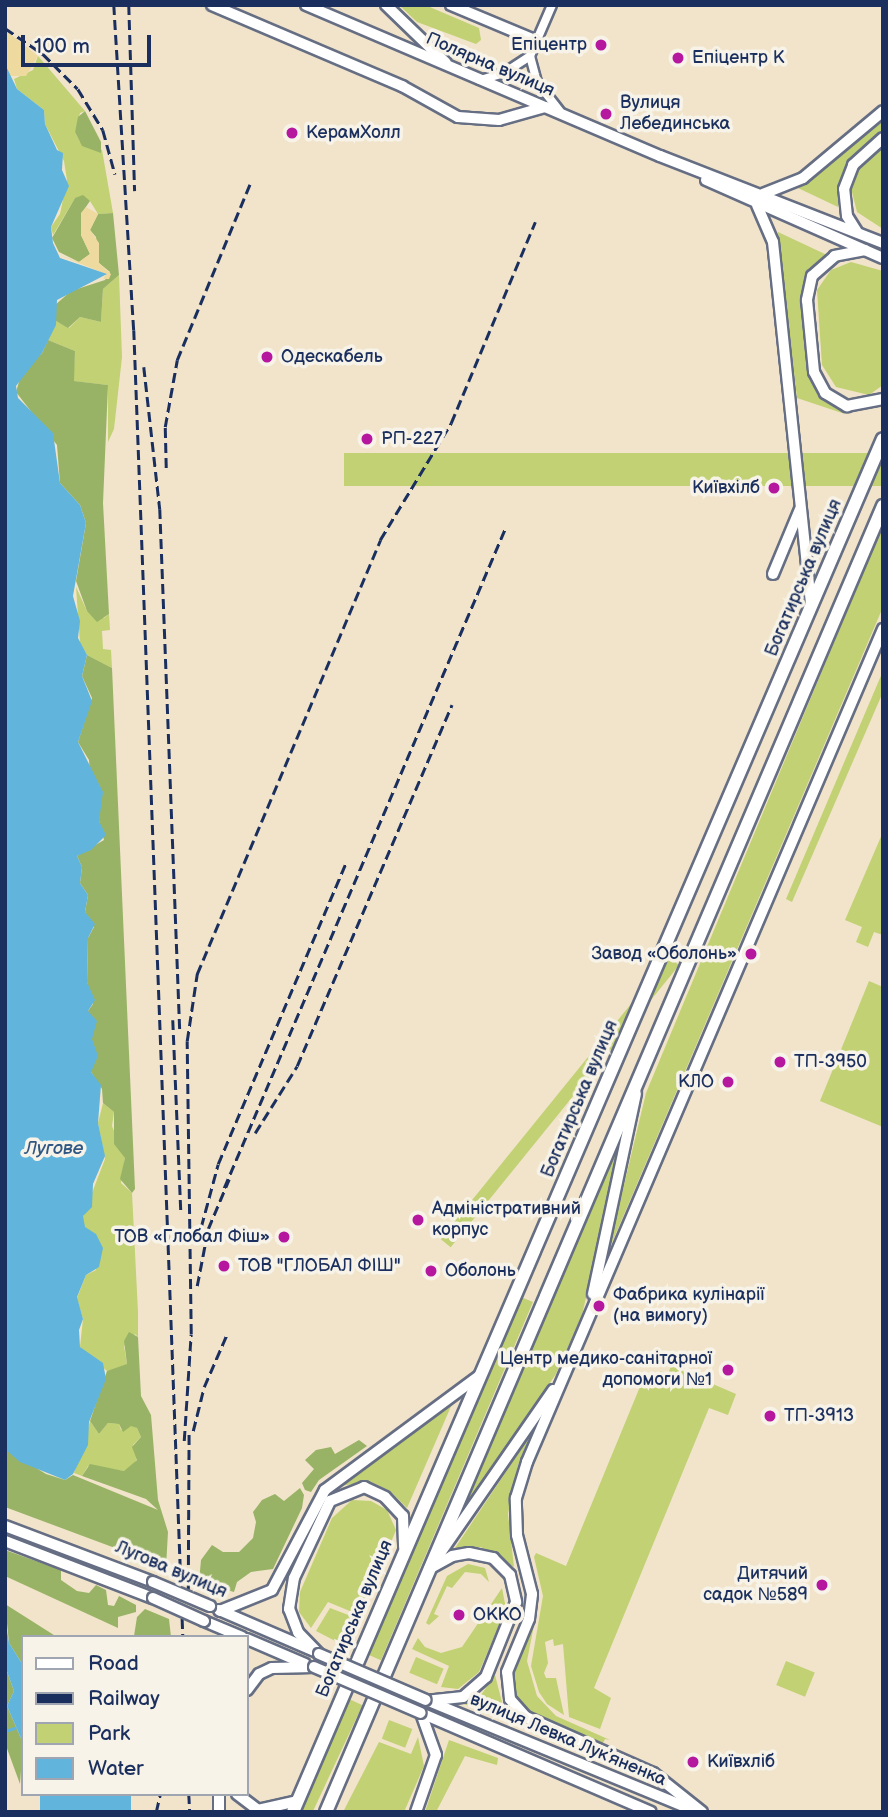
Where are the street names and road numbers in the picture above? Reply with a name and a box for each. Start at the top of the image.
street label: Полярна вулиця [423,28,557,102]
street label: Богатирська вулиця [761,496,847,660]
street label: Богатирська вулиця [537,1017,623,1181]
street label: Лугова вулиця [112,1537,230,1603]
street label: Богатирська вулиця [312,1537,398,1701]
street label: вулиця Левка Лукʼяненка [467,1689,669,1791]

